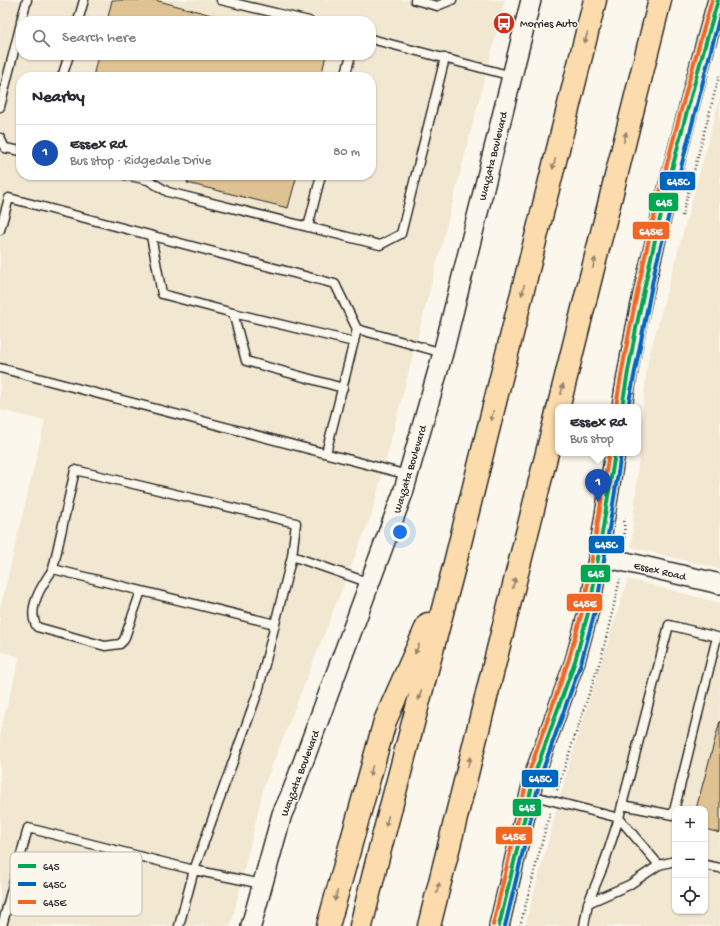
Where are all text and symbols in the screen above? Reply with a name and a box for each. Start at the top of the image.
bus stop icon: Morries Auto [491,10,517,36]
search box [16,16,376,60]
place label: Morries Auto [520,19,578,31]
icon: search [30,27,52,49]
text: Search here [62,29,136,47]
one-way arrow [582,32,588,44]
text: Nearby [32,88,85,108]
street label: Wayzata Boulevard [477,109,511,202]
one-way arrow [623,131,629,143]
text: Essex Rd [70,136,126,154]
text: 1 [42,145,48,160]
text: 80 m [333,145,360,160]
text: Bus stop · Ridgedale Drive [70,154,211,169]
one-way arrow [551,158,557,170]
line badge: 645C [659,171,696,191]
text: 645C [667,177,690,189]
line badge: 645 [648,192,679,212]
text: 645 [656,198,672,210]
line badge: 645E [632,221,670,240]
text: 645E [639,227,664,239]
one-way arrow [591,257,597,269]
one-way arrow [520,284,526,296]
one-way arrow [559,383,565,395]
popup [555,404,641,456]
one-way arrow [488,410,494,423]
text: Essex Rd [570,414,626,432]
street label: Wayzata Boulevard [392,423,430,515]
text: Bus stop [570,432,614,447]
pin: 1 [585,469,611,502]
your location [390,522,410,542]
line badge: 645C [588,535,625,554]
text: 645C [595,540,618,552]
street label: Essex Road [632,560,688,584]
line badge: 645 [580,564,611,583]
text: 645 [588,569,604,581]
one-way arrow [511,577,517,590]
line badge: 645E [566,593,603,612]
text: 645E [573,599,598,611]
one-way arrow [413,644,419,656]
one-way arrow [417,689,423,701]
street label: Wayzata Boulevard [279,728,323,818]
one-way arrow [467,756,473,768]
one-way arrow [368,765,374,777]
line badge: 645C [521,769,559,788]
text: 645C [529,774,552,786]
line badge: 645 [512,798,542,817]
text: 645 [519,803,535,815]
map controls [672,806,708,914]
button: + [672,806,708,842]
one-way arrow [384,815,390,827]
line badge: 645E [495,826,533,845]
text: 645E [502,832,527,844]
button: − [672,842,708,878]
legend [10,852,142,916]
text: 645 [43,862,60,874]
button: locate [672,878,708,914]
text: 645C [43,880,67,892]
one-way arrow [435,882,441,894]
one-way arrow [333,890,339,902]
text: 645E [43,898,68,910]

